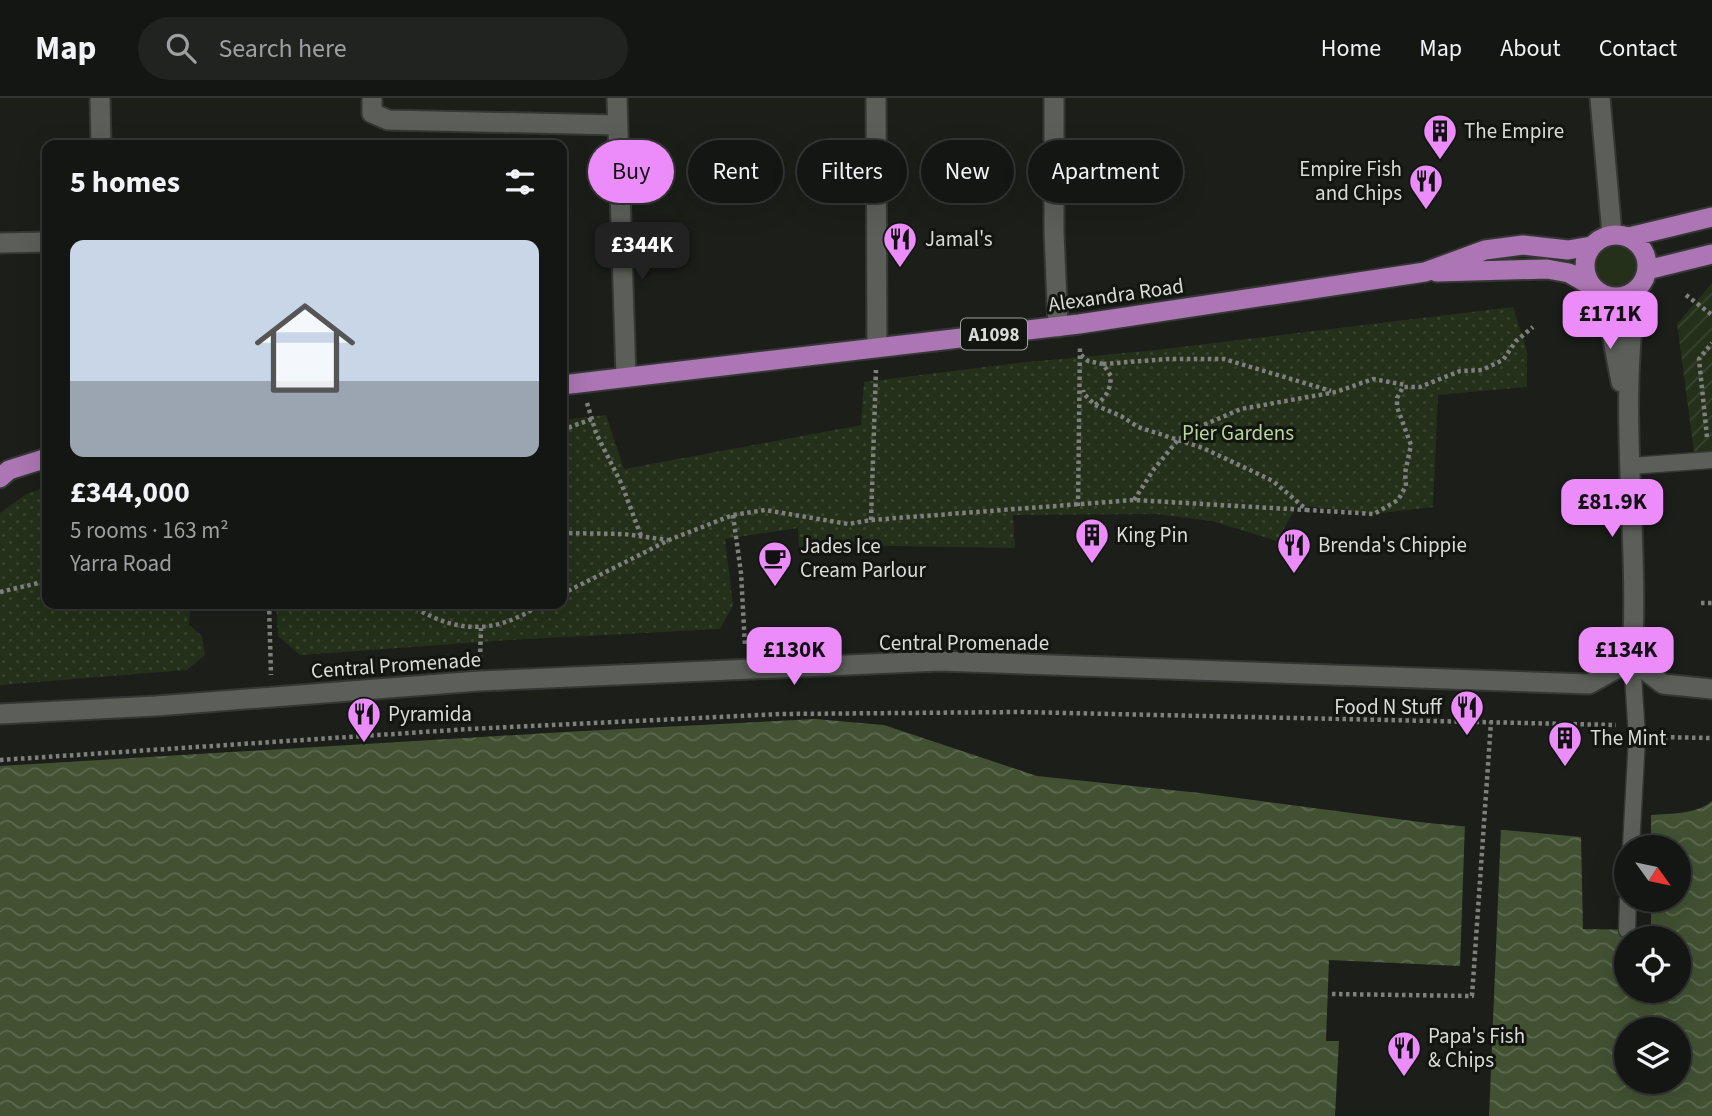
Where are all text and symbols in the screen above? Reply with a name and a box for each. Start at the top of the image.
search box [138,17,628,80]
text: Map [35,25,96,72]
icon: search [162,29,200,67]
text: Search here [218,30,347,67]
text: Home [1321,31,1381,66]
text: Map [1419,31,1462,66]
text: About [1500,31,1561,66]
text: Contact [1599,31,1677,66]
building icon: The Empire [1421,112,1459,161]
place label: The Empire [1464,116,1564,146]
chip: Buy [588,140,674,203]
chip: Rent [688,140,783,203]
chip: Filters [797,140,907,203]
chip: New [921,140,1014,203]
chip: Apartment [1028,140,1183,203]
place label: Empire Fish and Chips [1299,154,1402,208]
text: 5 homes [70,161,180,204]
restaurant icon: Empire Fish and Chips [1407,162,1445,211]
icon: filters [501,163,539,201]
restaurant icon: Jamal's [881,220,919,269]
pin: £344K [593,222,691,282]
place label: Jamal's [925,224,993,254]
text: £344K [611,228,673,261]
street label: Alexandra Road [1046,271,1186,319]
icon: home [242,285,368,411]
pin: £171K [1561,292,1659,351]
text: £171K [1579,297,1641,330]
road number: A1098 [961,318,1027,350]
park label: Pier Gardens [1182,418,1294,448]
text: £344,000 [70,471,190,514]
pin: £81.9K [1555,480,1669,539]
text: £81.9K [1577,485,1647,518]
text: 5 rooms · 163 m² [70,514,229,547]
building icon: King Pin [1073,516,1111,565]
place label: King Pin [1116,520,1188,550]
restaurant icon: Brenda's Chippie [1275,526,1313,575]
place label: Brenda's Chippie [1318,530,1467,560]
place label: Jades Ice Cream Parlour [800,531,926,585]
cafe icon: Jades Ice Cream Parlour [756,539,794,588]
text: Yarra Road [70,547,172,580]
pin: £130K [745,628,843,687]
street label: Central Promenade [879,628,1049,658]
pin: £134K [1577,628,1675,687]
text: £130K [763,633,825,666]
text: £134K [1595,633,1657,666]
street label: Central Promenade [310,644,482,686]
restaurant icon: Food N Stuff [1448,688,1486,737]
place label: Food N Stuff [1334,692,1443,722]
restaurant icon: Pyramida [345,695,383,744]
place label: Pyramida [388,699,472,729]
building icon: The Mint [1546,719,1584,768]
place label: The Mint [1590,723,1666,753]
north arrow [1614,835,1690,912]
map controls [1614,835,1691,1094]
button: locate [1614,926,1691,1003]
button: layers [1614,1017,1691,1094]
place label: Papa's Fish & Chips [1428,1021,1525,1075]
restaurant icon: Papa's Fish & Chips [1385,1029,1423,1078]

